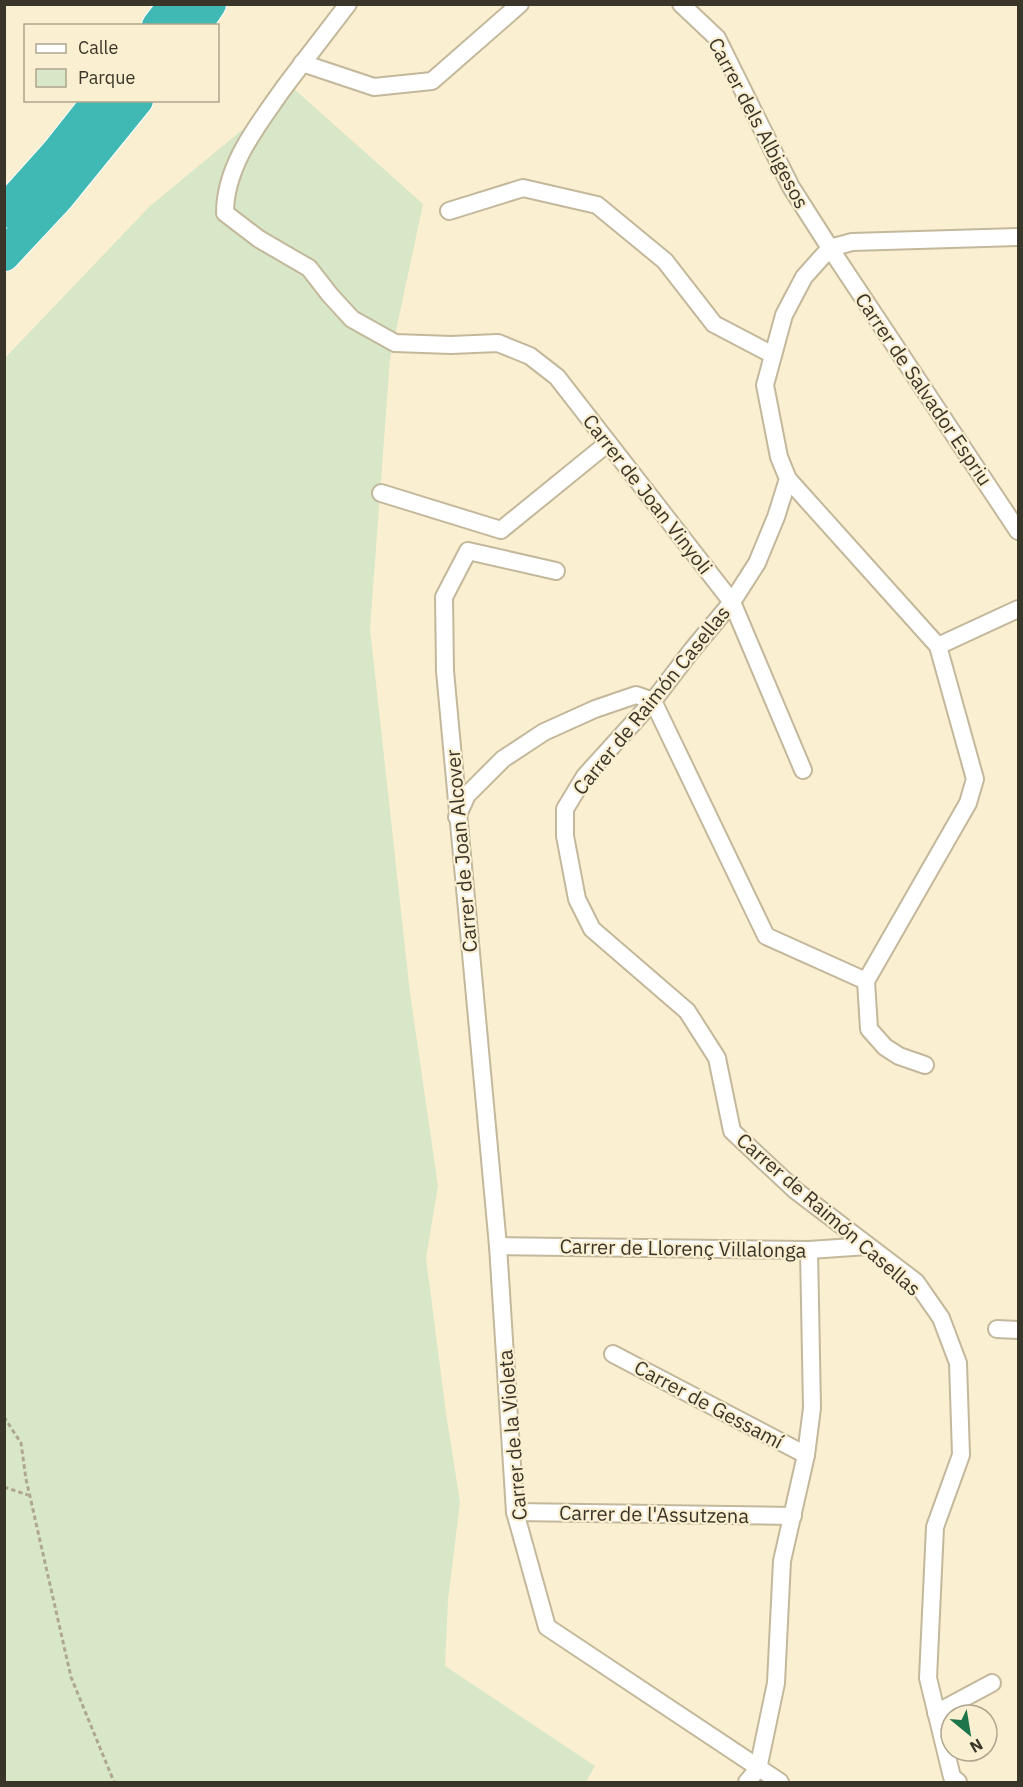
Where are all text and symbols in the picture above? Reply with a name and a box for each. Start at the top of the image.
legend [24,24,219,102]
street label: Carrer dels Albigesos [702,33,816,213]
text: Calle [78,36,118,59]
text: Parque [78,66,136,89]
street label: Carrer de Salvador Espriu [849,287,999,491]
street label: Carrer de Joan Vinyoli [577,408,719,580]
street label: Carrer de Raimón Casellas [566,600,736,800]
street label: Carrer de Joan Alcover [439,748,483,954]
street label: Carrer de Raimón Casellas [731,1126,927,1302]
street label: Carrer de Llorenç Villalonga [559,1232,807,1264]
street label: Carrer de la Violeta [491,1348,533,1522]
street label: Carrer de Gessamí [630,1353,788,1455]
street label: Carrer de l'Assutzena [559,1499,750,1529]
north arrow [939,1703,999,1763]
text: N [966,1734,987,1758]

